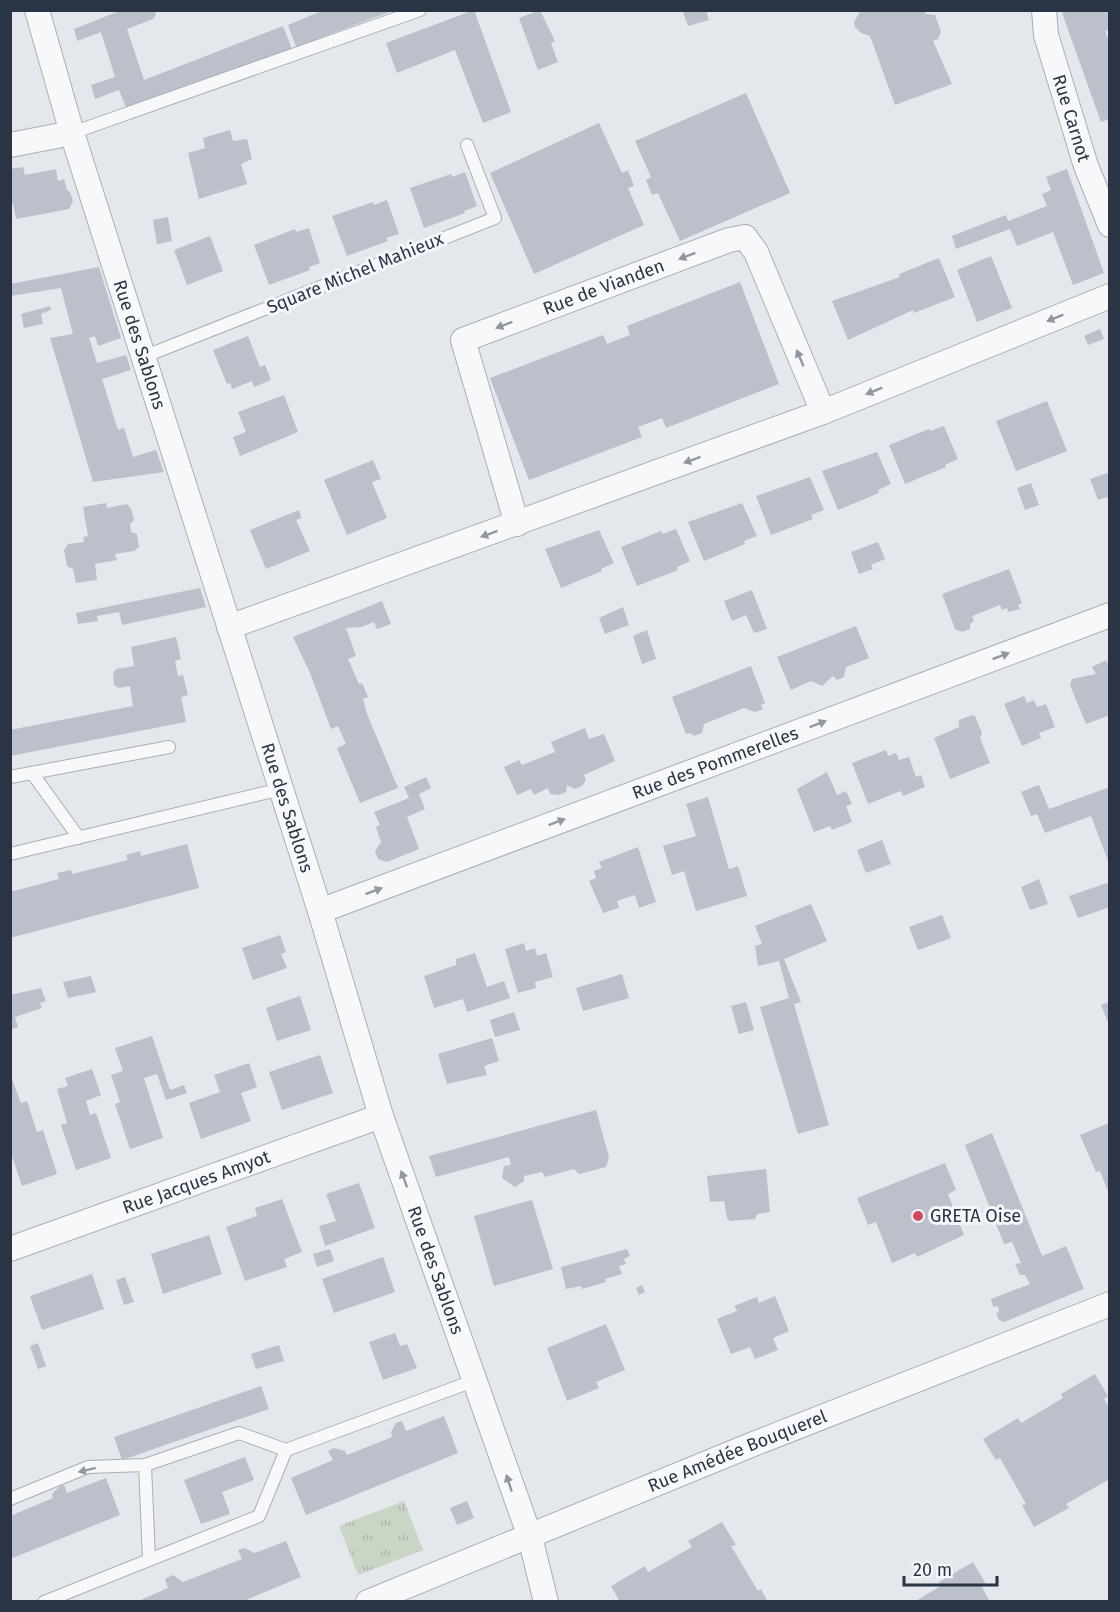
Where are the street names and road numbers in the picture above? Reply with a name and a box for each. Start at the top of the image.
street label: Rue Carnot [1048,72,1095,165]
street label: Square Michel Mahieux [264,227,447,318]
street label: Rue de Vianden [540,254,667,320]
street label: Rue des Sablons [109,277,170,412]
street label: Rue des Pommerelles [629,722,801,804]
street label: Rue des Sablons [256,740,318,875]
street label: Rue Jacques Amyot [120,1145,274,1219]
street label: Rue des Sablons [403,1203,468,1337]
street label: Rue Amédée Bouquerel [645,1405,830,1497]

